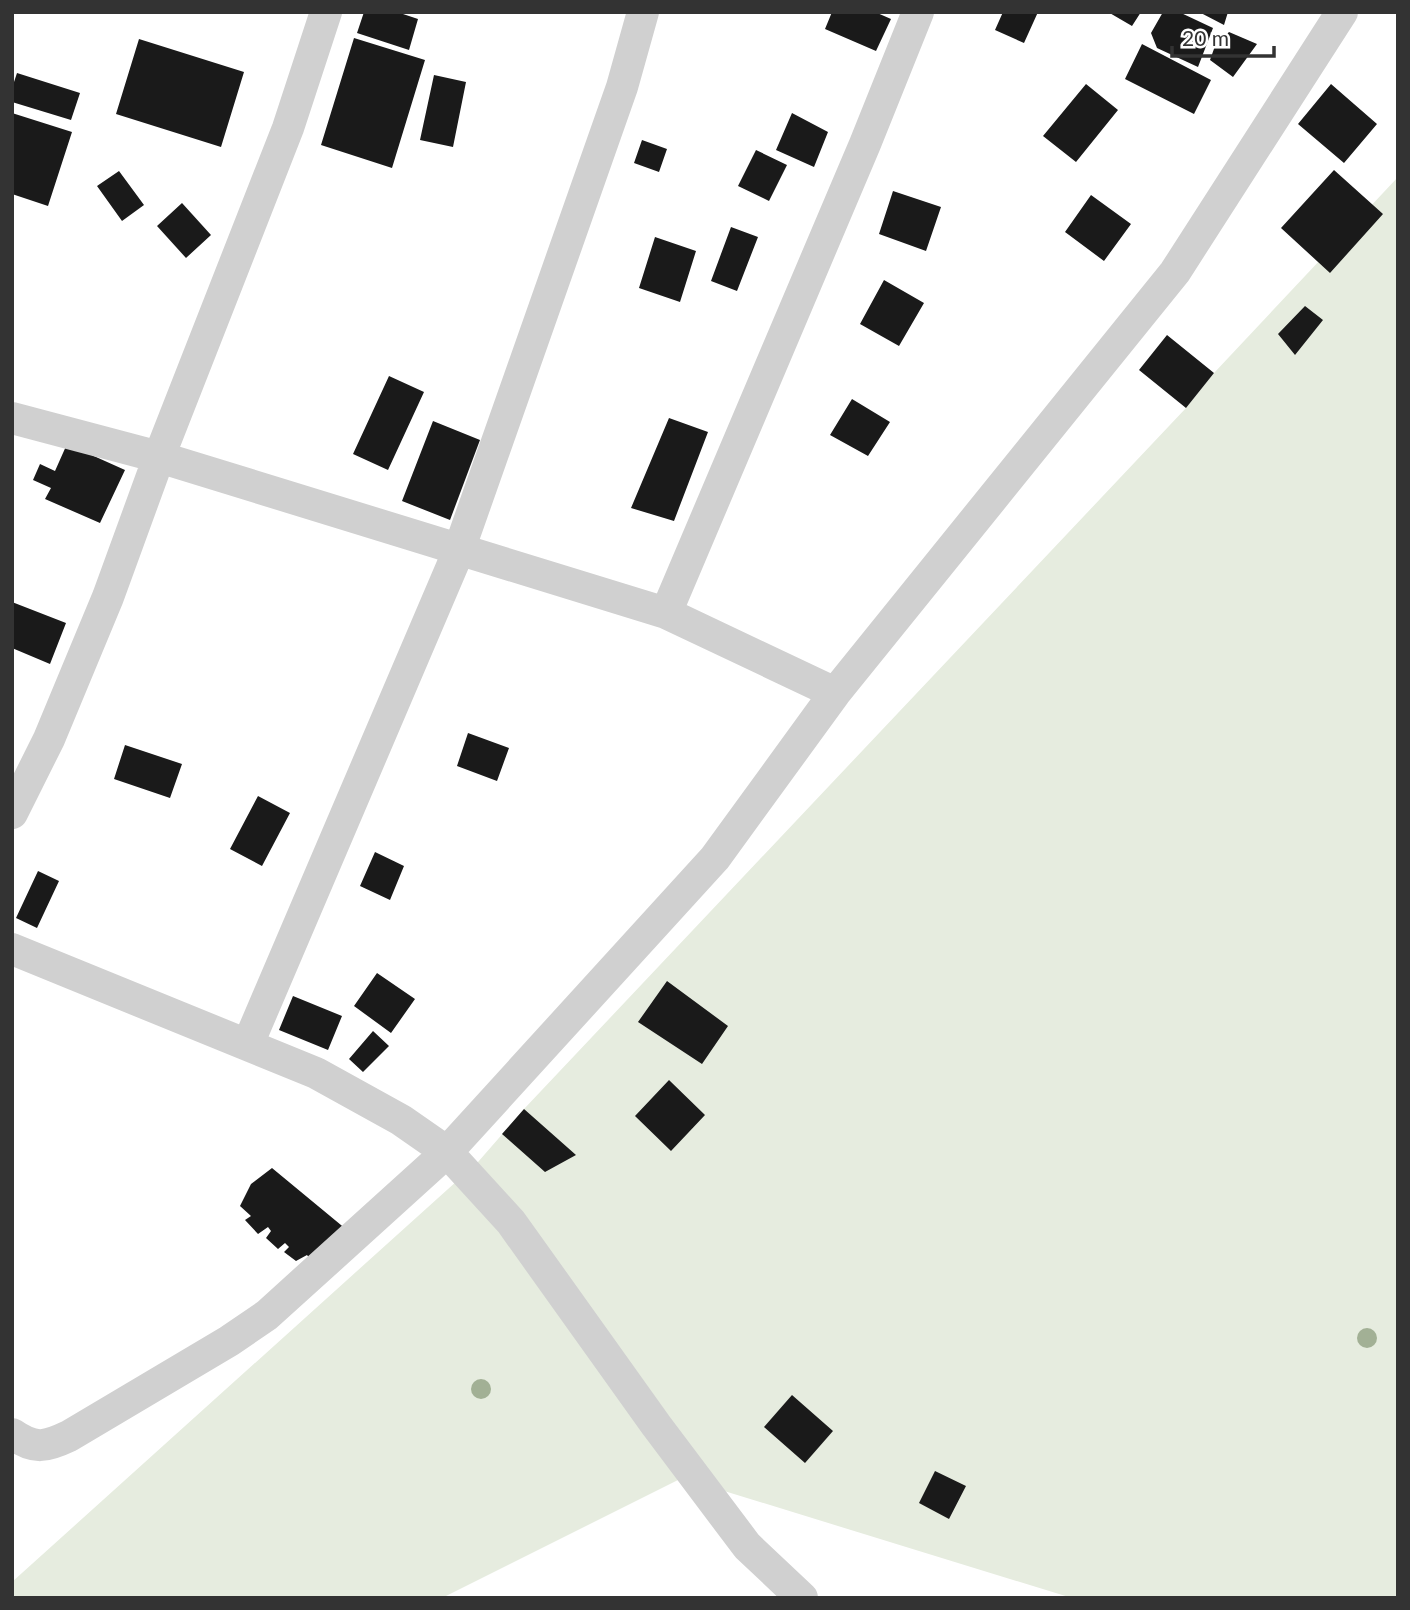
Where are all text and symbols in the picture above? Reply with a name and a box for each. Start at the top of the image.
scale bar [1172,14,1274,58]
text: 20 m [1182,25,1229,50]

